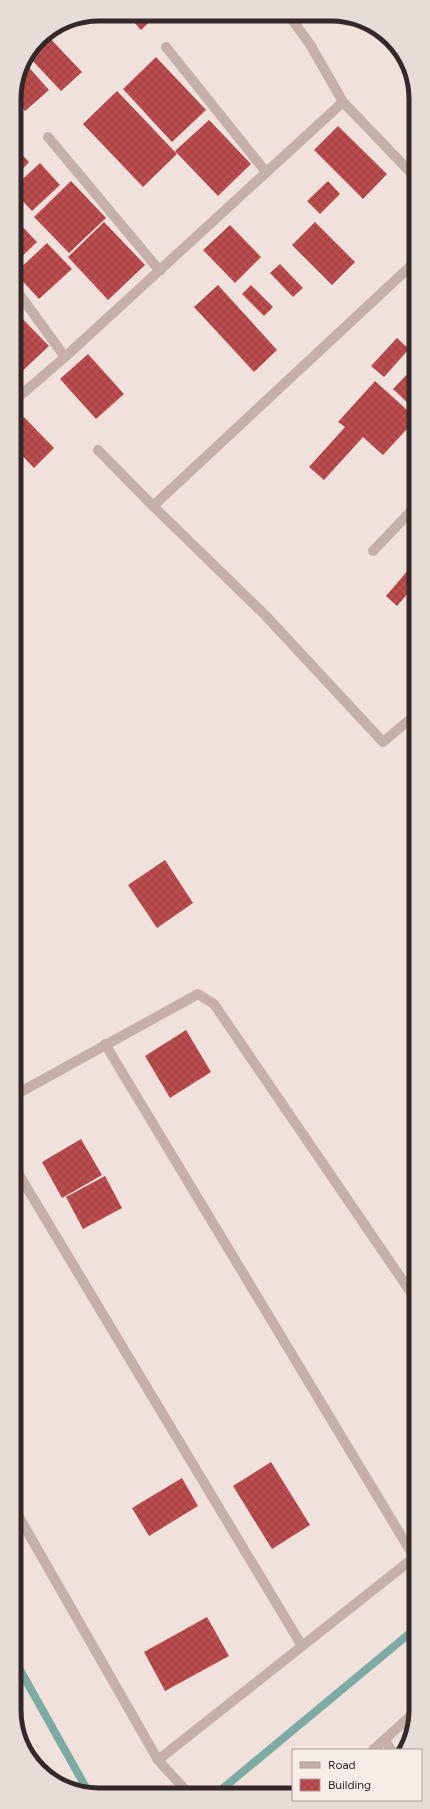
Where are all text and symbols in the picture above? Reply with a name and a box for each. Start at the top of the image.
legend [292,1749,422,1801]
text: Road [328,1758,356,1772]
text: Building [328,1778,371,1792]

